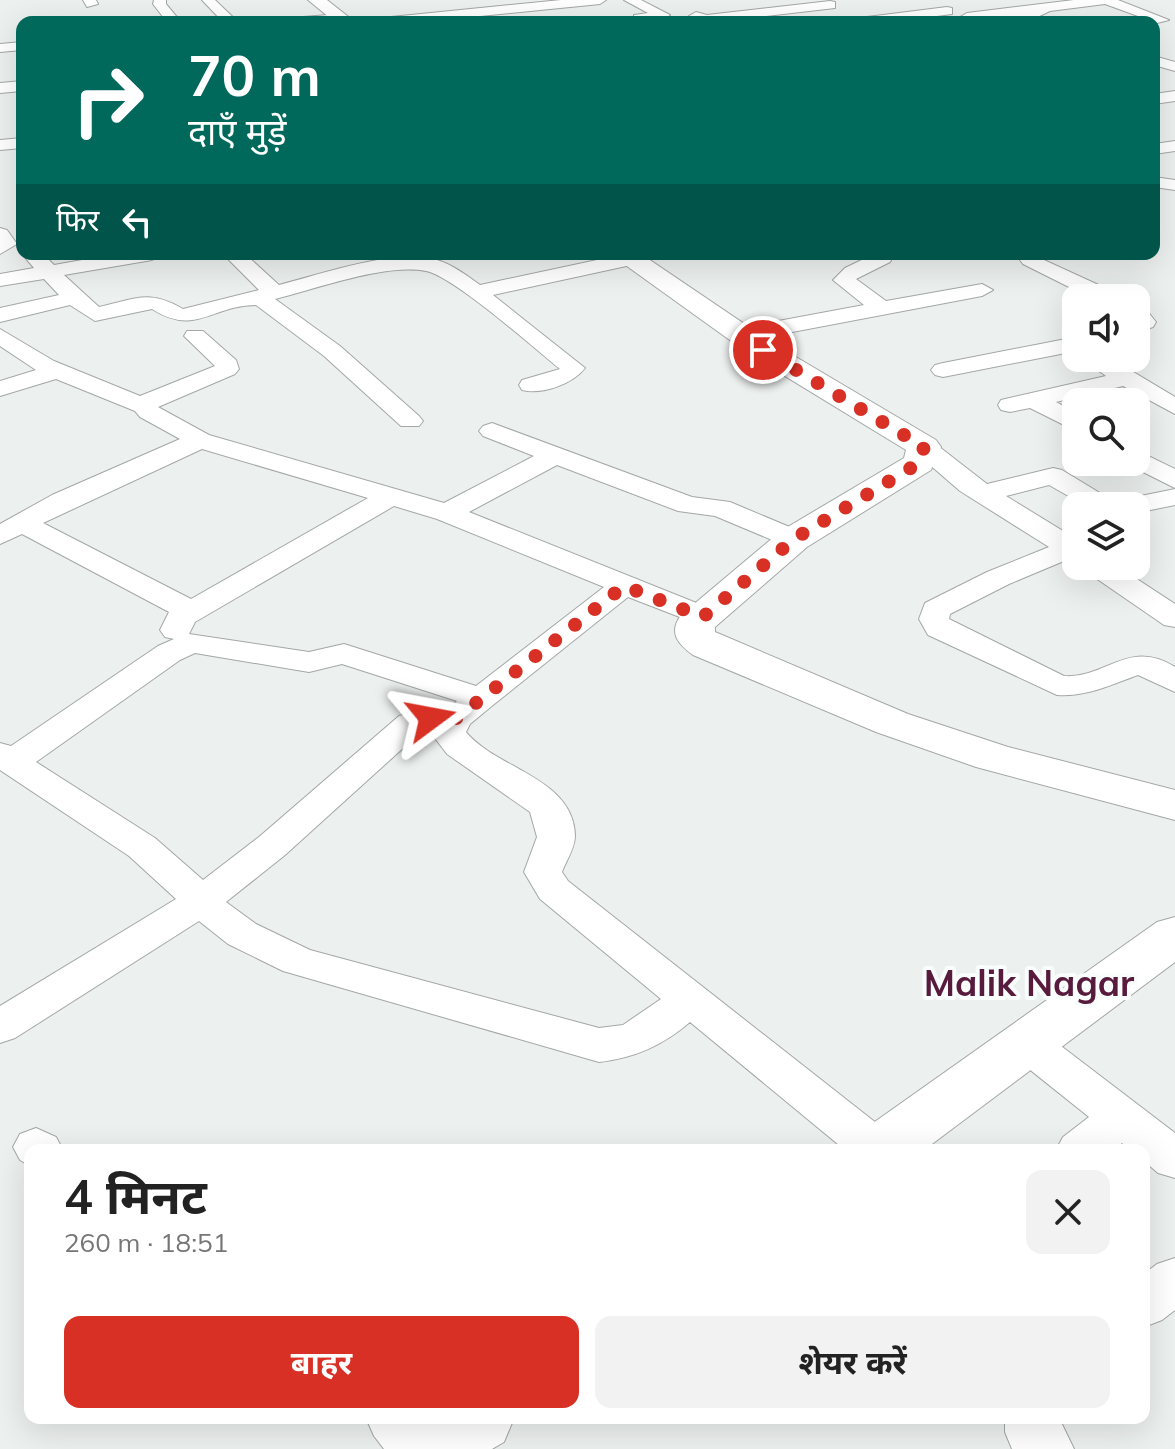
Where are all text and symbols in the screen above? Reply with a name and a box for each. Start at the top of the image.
text: 70 m [188,40,321,110]
icon: right [56,48,160,152]
text: दाएँ मुड़ें [188,109,287,154]
icon: left [115,200,159,244]
text: फिर [56,201,99,239]
map controls [1062,284,1150,580]
button: sound [1062,284,1150,372]
pin [729,316,797,384]
icon: arrive [741,328,785,372]
button: search [1062,388,1150,476]
button: layers [1062,492,1150,580]
position arrow [389,676,473,760]
district label: Malik Nagar [924,960,1135,1005]
text: 4 मिनट [64,1166,207,1226]
button: close [1026,1170,1110,1254]
text: 260 m · 18:51 [64,1226,228,1259]
button: बाहर [64,1316,579,1408]
button: शेयर करें [595,1316,1110,1408]

